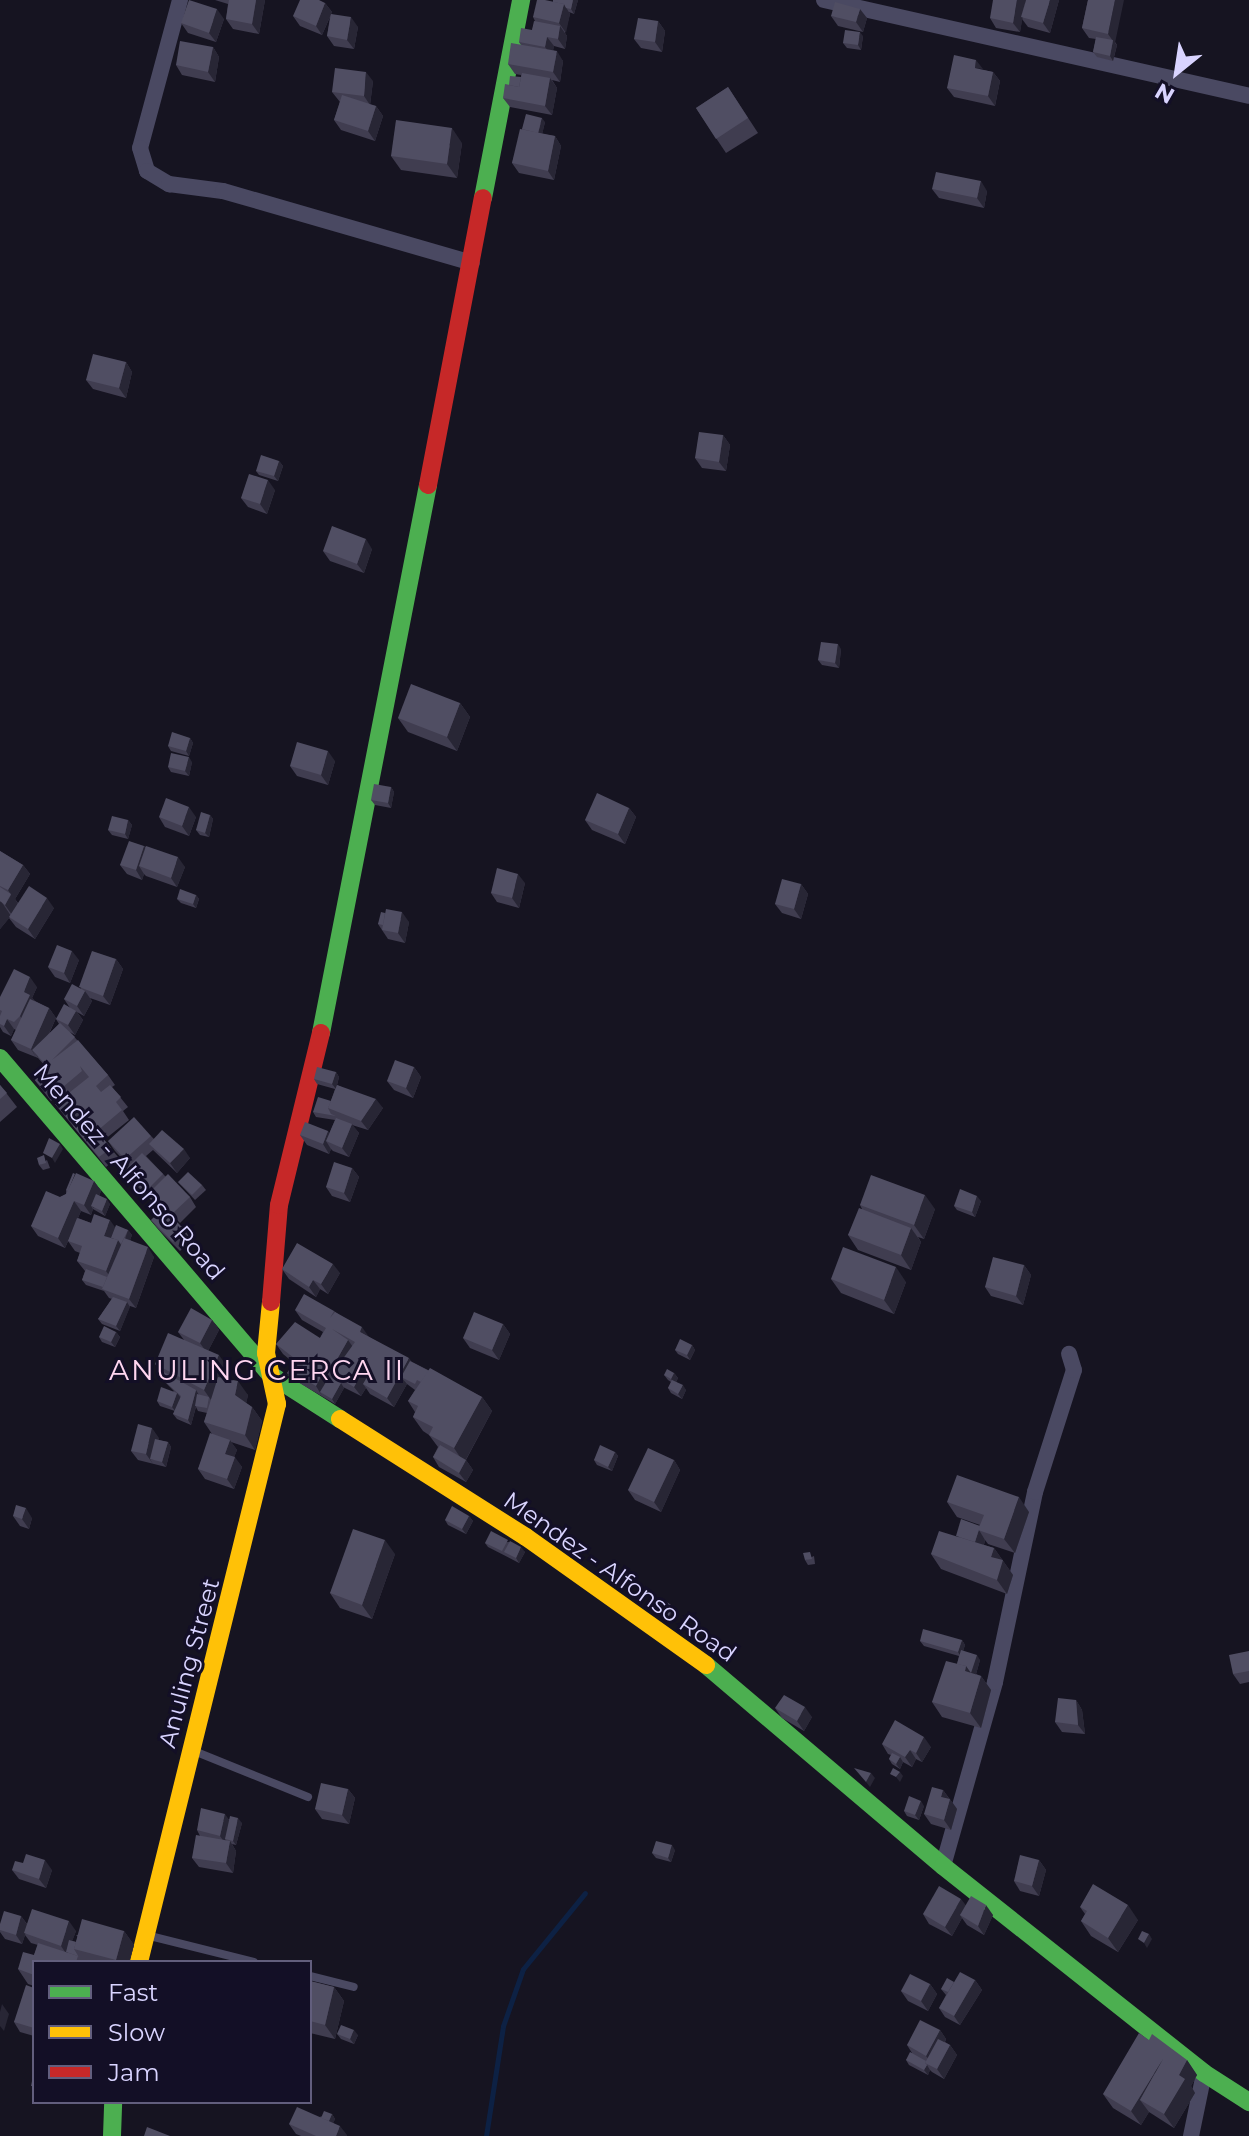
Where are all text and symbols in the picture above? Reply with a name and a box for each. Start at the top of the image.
north arrow [1137,32,1217,112]
text: N [1150,77,1179,109]
street label: Mendez - Alfonso Road [27,1058,231,1286]
district label: ANULING CERCA II [109,1353,405,1387]
street label: Mendez - Alfonso Road [498,1486,742,1668]
street label: Anuling Street [153,1575,225,1751]
legend [32,1960,312,2104]
text: Fast [108,1978,158,2007]
text: Slow [108,2018,165,2047]
text: Jam [108,2058,160,2087]

